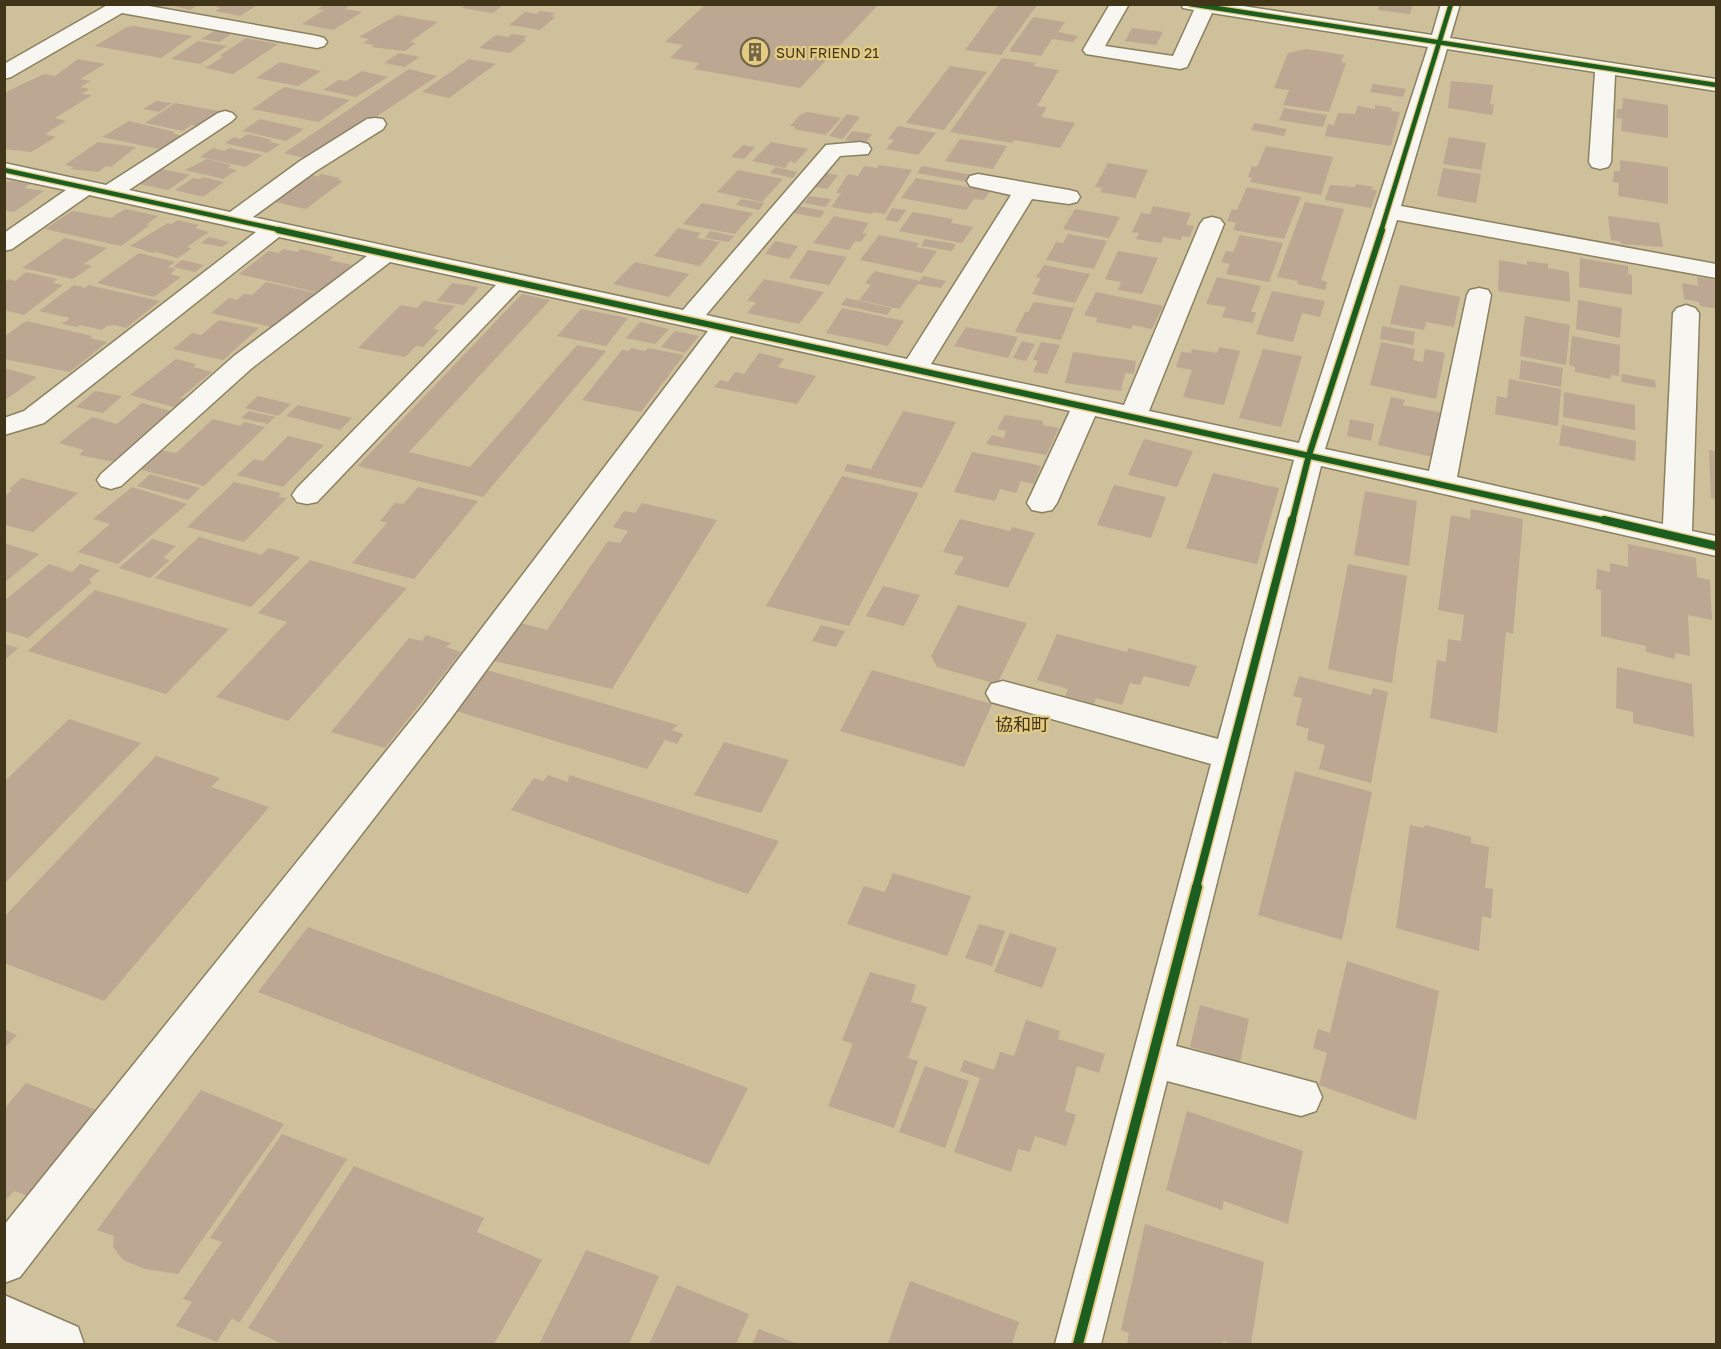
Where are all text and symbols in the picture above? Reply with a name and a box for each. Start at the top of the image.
building icon: SUN FRIEND 21 [739,36,771,68]
place label: SUN FRIEND 21 [776,44,879,61]
district label: 協和町 [995,713,1049,735]

